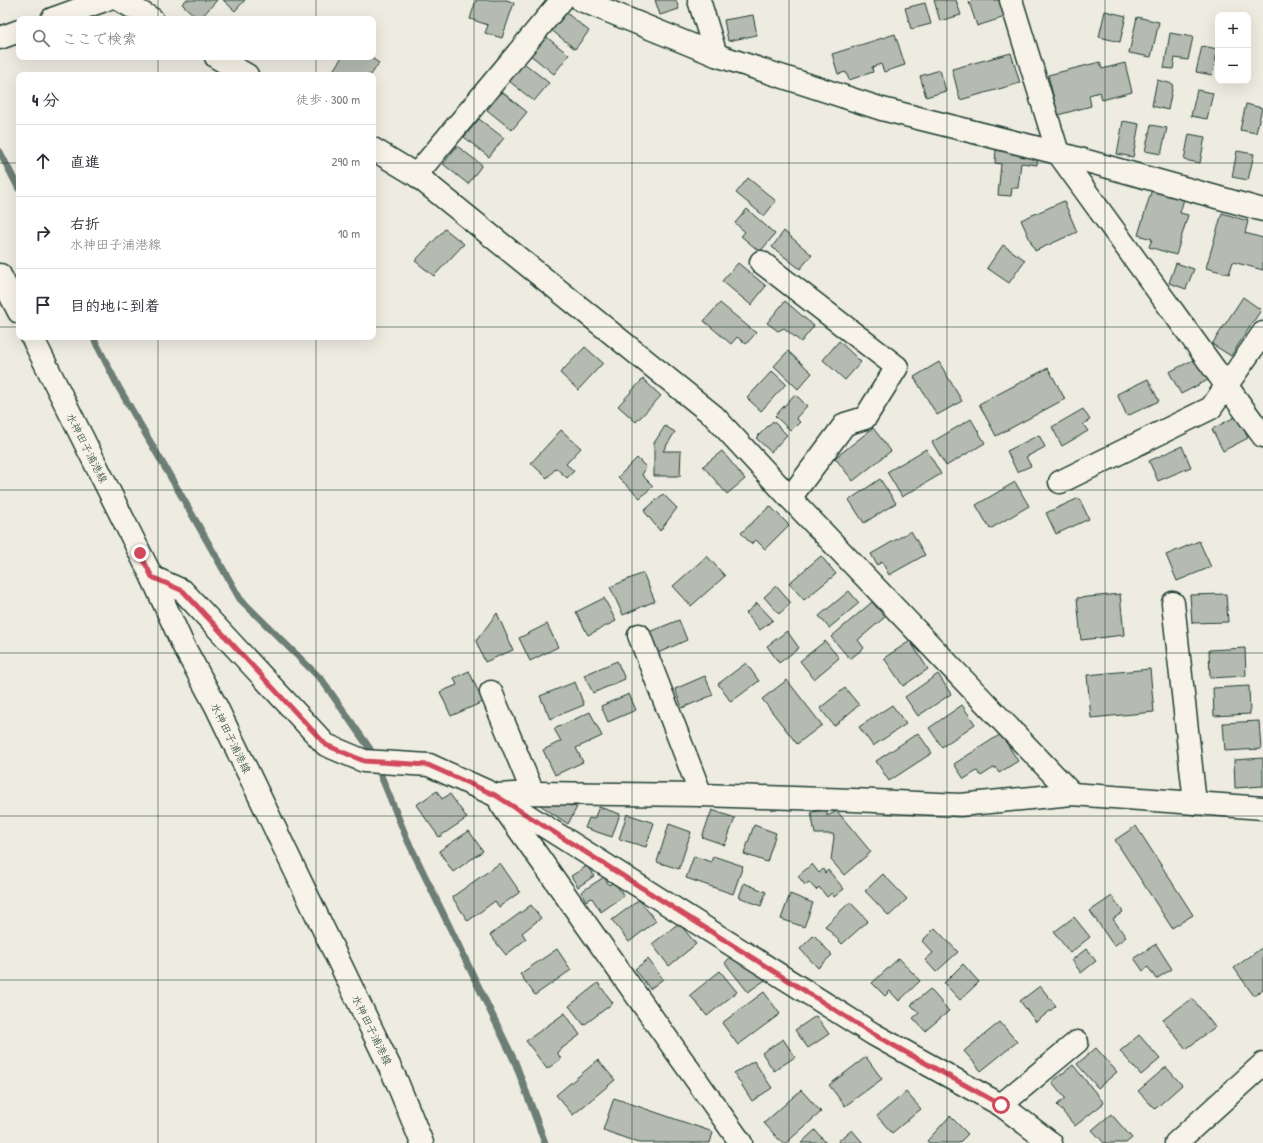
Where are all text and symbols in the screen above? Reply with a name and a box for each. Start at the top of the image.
map controls [1215,12,1251,84]
button: + [1215,12,1251,48]
search box [16,16,376,60]
icon: search [30,27,52,49]
text: ここで検索 [62,28,137,49]
button: − [1215,48,1251,84]
text: 4 分 [32,88,59,111]
text: 徒歩 · 300 m [296,90,360,108]
icon: ahead [32,150,54,172]
text: 直進 [70,151,100,172]
text: 290 m [331,152,360,170]
text: 右折 [70,213,100,234]
icon: right [32,222,54,244]
text: 10 m [338,224,360,242]
text: 水神田子浦港線 [70,235,161,253]
icon: arrive [32,294,54,316]
text: 目的地に到着 [70,295,160,316]
street label: 水神田子浦港線 [63,411,111,485]
route end [131,544,149,562]
street label: 水神田子浦港線 [208,700,254,776]
street label: 水神田子浦港線 [349,992,395,1068]
route start [992,1096,1010,1114]

